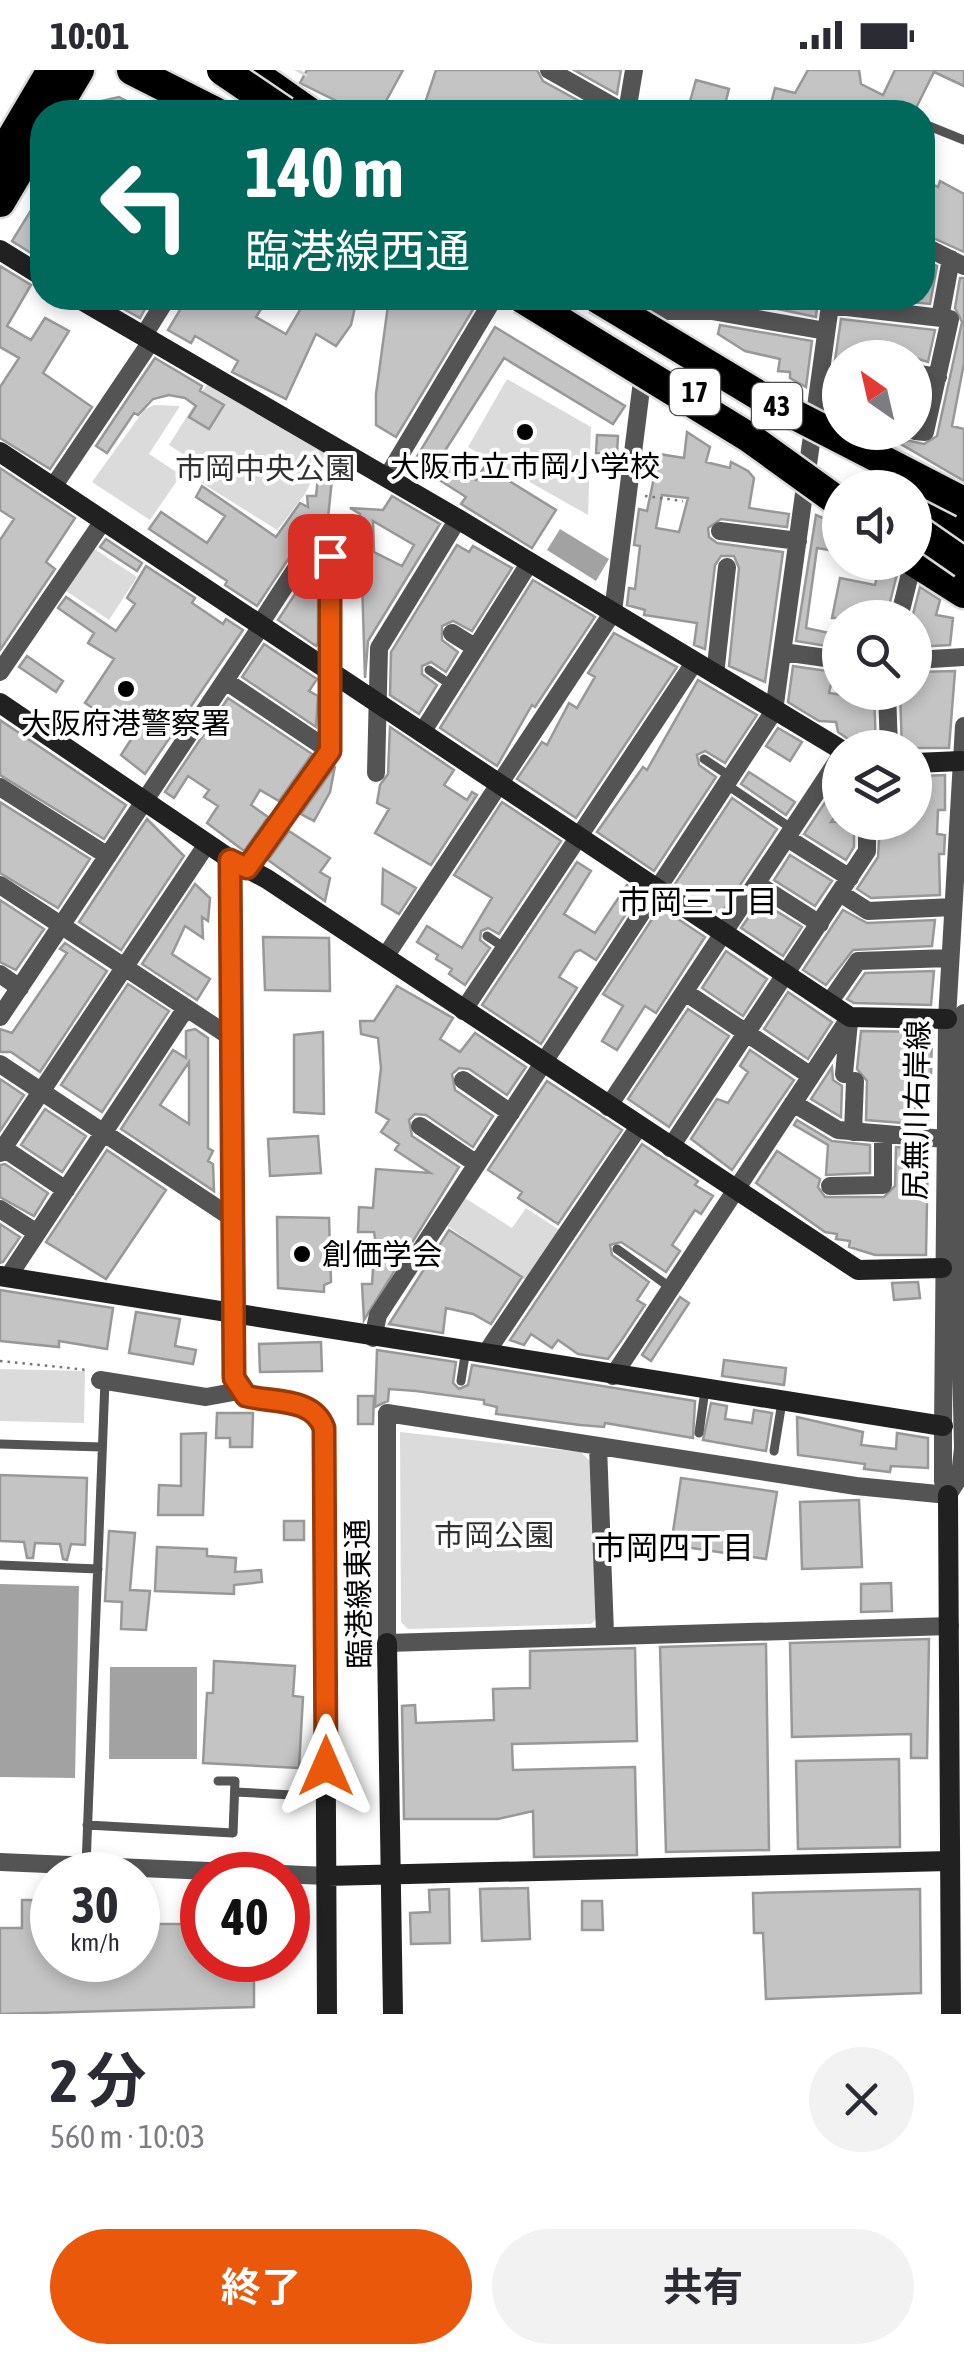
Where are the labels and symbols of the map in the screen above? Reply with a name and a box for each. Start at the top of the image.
north arrow [822,340,932,450]
road number: 17 [670,369,720,415]
road number: 43 [752,383,802,429]
marker: 大阪市立市岡小学校 [514,421,536,443]
place label: 大阪市立市岡小学校 [390,449,660,483]
park label: 市岡中央公園 [175,451,355,485]
pin [288,514,373,599]
marker: 大阪府港警察署 [115,678,137,700]
place label: 大阪府港警察署 [21,706,231,740]
district label: 市岡三丁目 [618,883,778,920]
street label: 尻無川右岸線 [897,1020,935,1200]
place label: 創価学会 [322,1237,442,1271]
marker: 創価学会 [291,1243,313,1265]
park label: 市岡公園 [434,1518,554,1552]
street label: 臨港線東通 [340,1519,376,1669]
district label: 市岡四丁目 [594,1529,754,1566]
position arrow [274,1714,378,1818]
speed limit sign: 40 [180,1852,310,1982]

